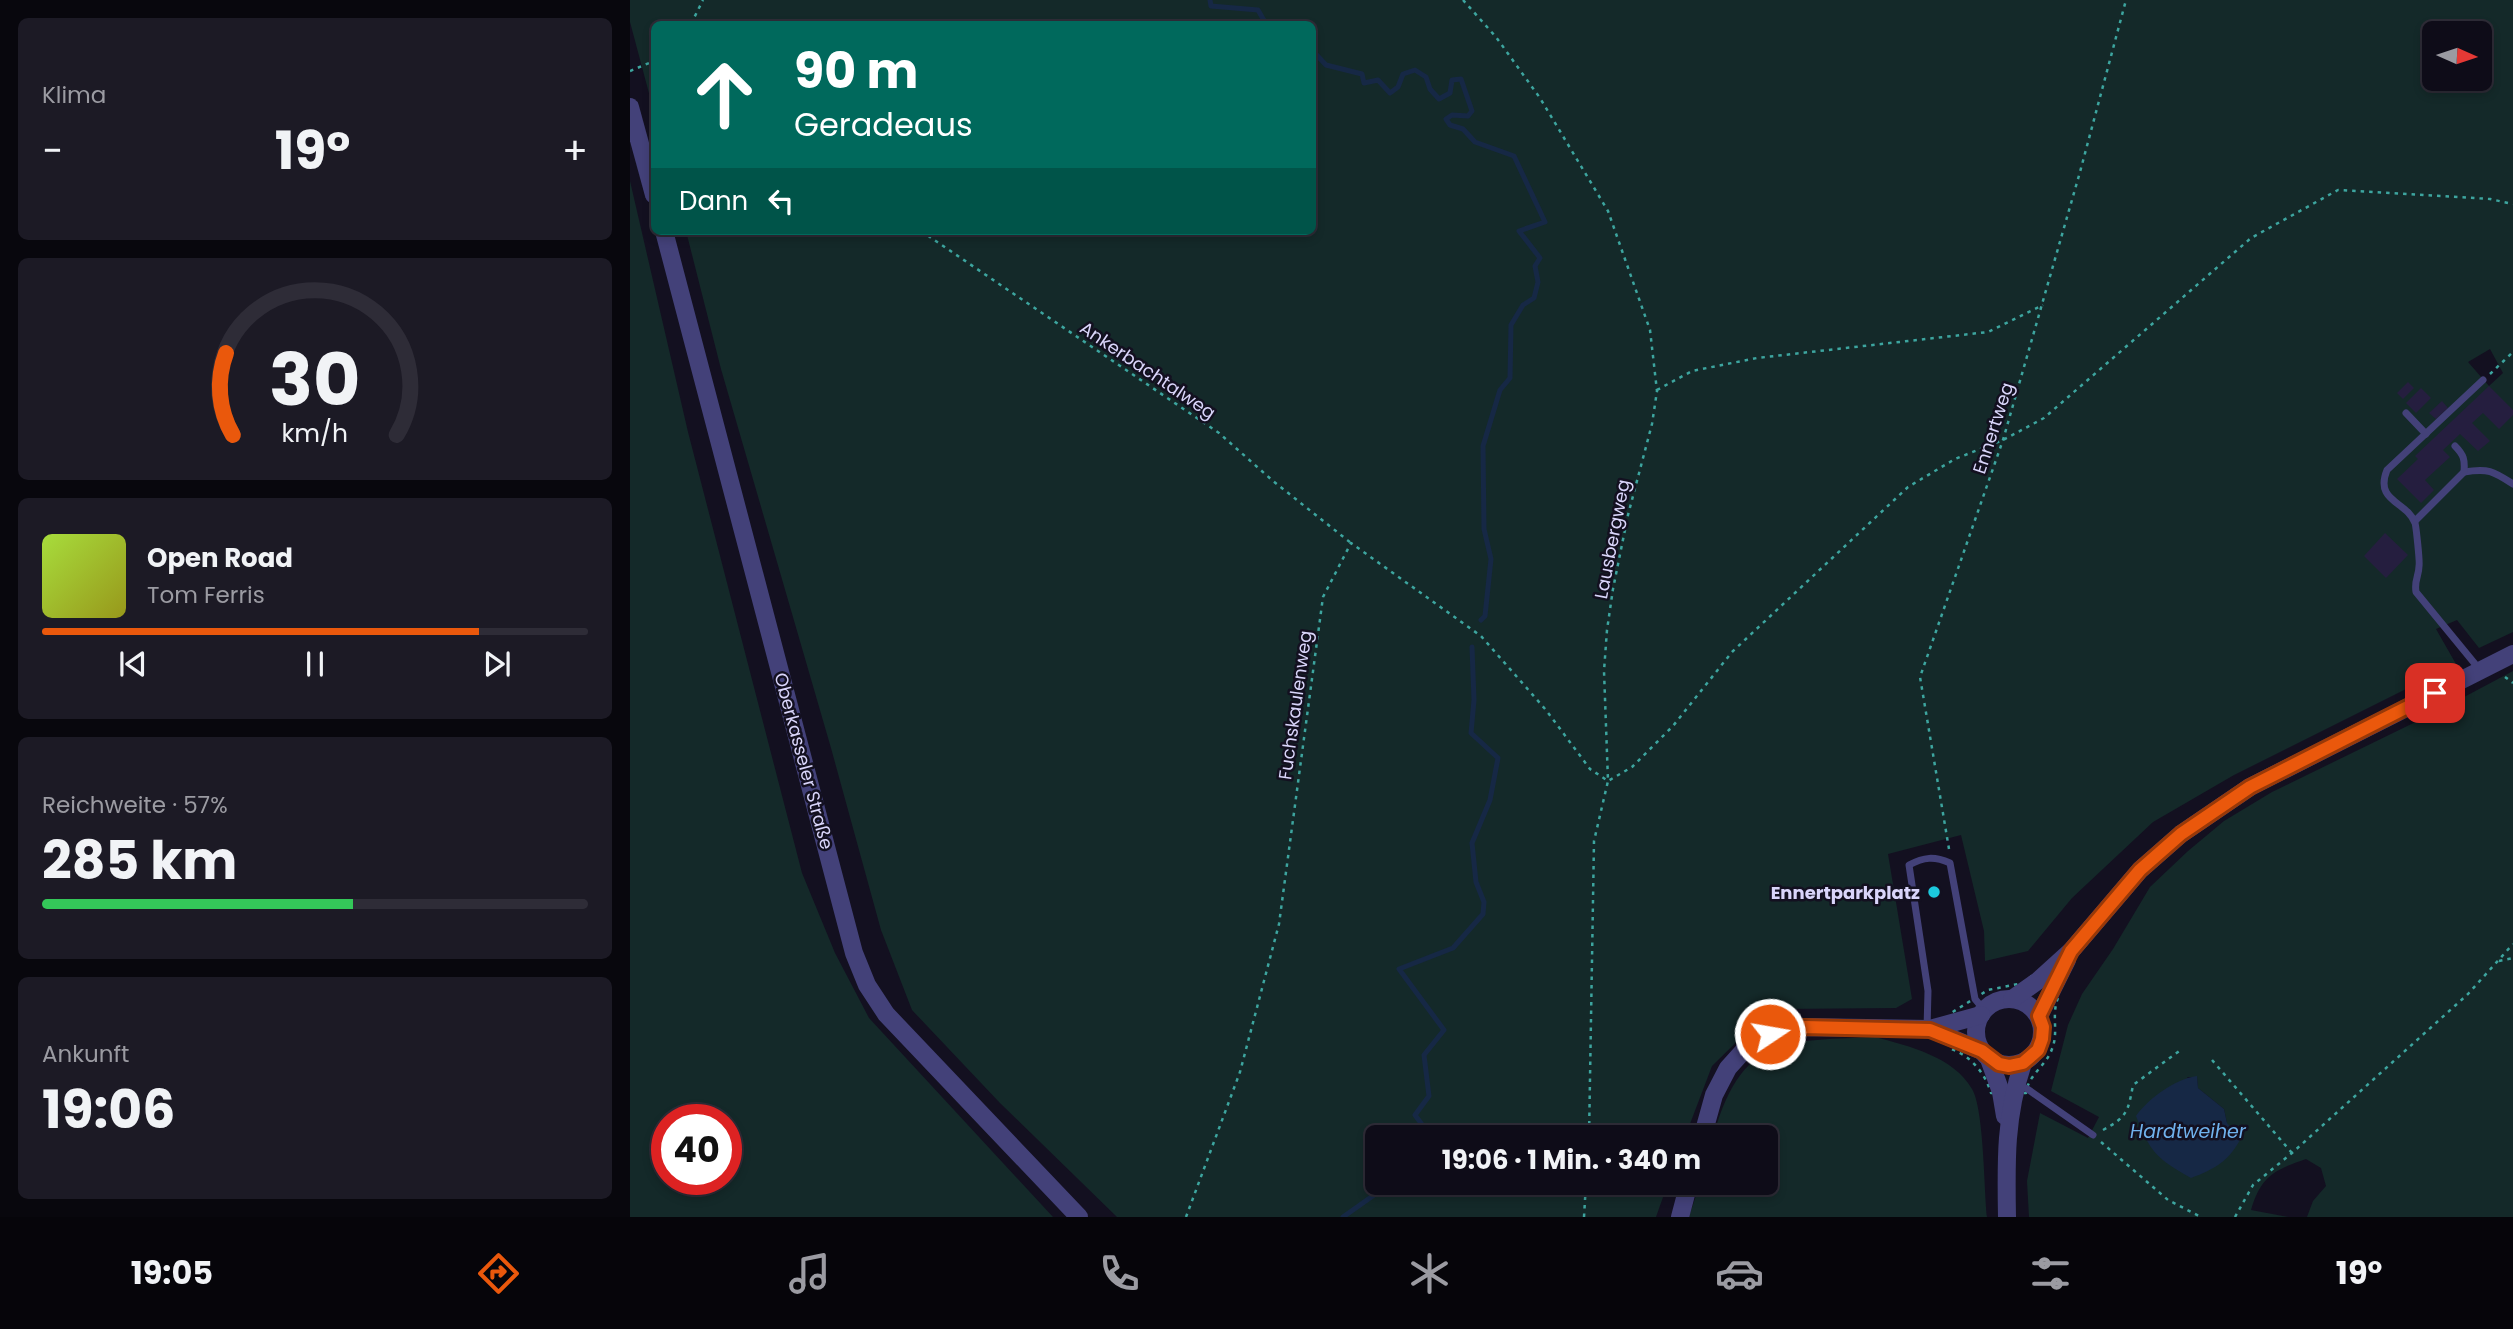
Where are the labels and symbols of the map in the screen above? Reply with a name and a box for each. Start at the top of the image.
north arrow [2422,21,2492,91]
street label: Ankerbachtalweg [1075,315,1221,425]
street label: Ennertweg [1966,379,2020,477]
street label: Lausbergweg [1588,477,1636,601]
street label: Fuchskaulenweg [1272,629,1318,781]
pin [2405,663,2465,723]
street label: Oberkasseler Straße [768,670,840,852]
place label: Ennertparkplatz [1771,880,1920,905]
marker: Ennertparkplatz [1926,884,1942,900]
position arrow [1733,997,1807,1071]
speed limit sign: 40 [651,1104,742,1195]
water label: Hardtweiher [2130,1118,2247,1145]

